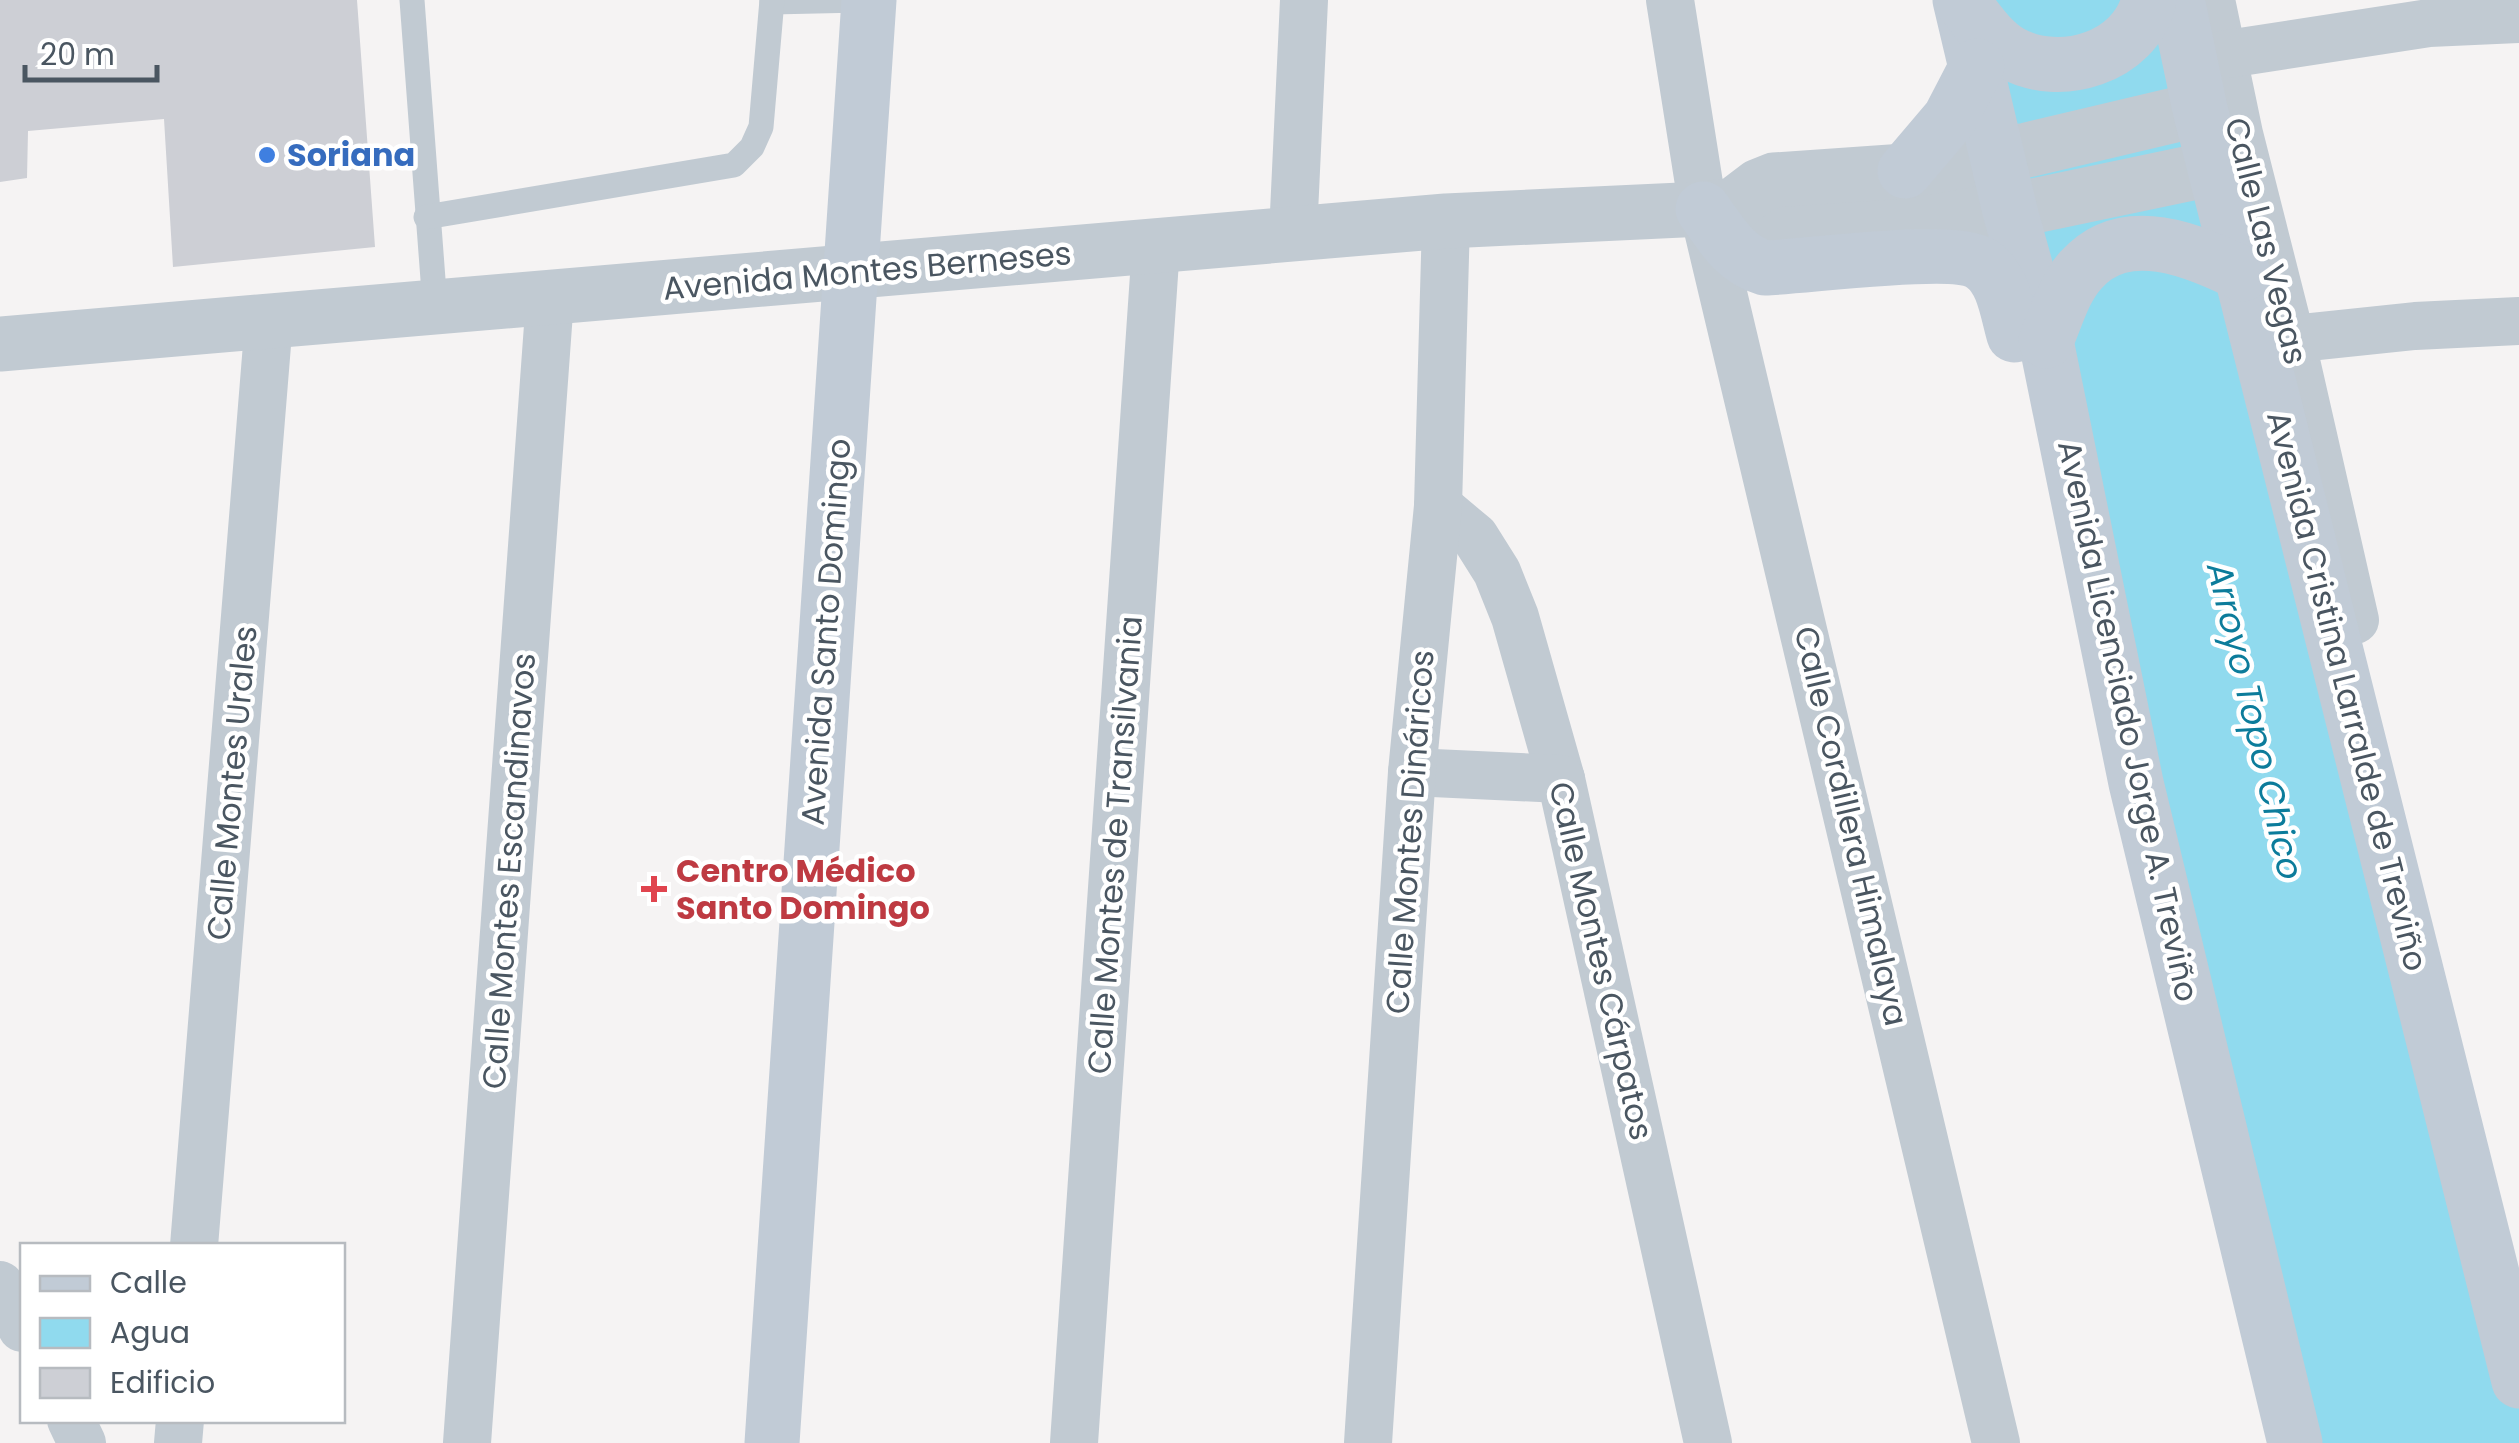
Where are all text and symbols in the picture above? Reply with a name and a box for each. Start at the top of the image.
scale bar [25,20,158,82]
text: 20 m [40,33,115,76]
street label: Calle Las Vegas [2214,113,2319,369]
place label: Soriana [287,132,415,177]
marker: Soriana [256,144,278,166]
street label: Avenida Montes Berneses [661,230,1073,311]
street label: Avenida Cristina Larralde de Treviño [2256,406,2439,976]
street label: Avenida Licenciado Jorge A. Treviño [2047,436,2210,1006]
street label: Avenida Santo Domingo [790,437,861,827]
water label: Arroyo Topo Chico [2195,556,2316,884]
street label: Calle Montes de Transilvania [1076,614,1153,1076]
street label: Calle Cordillera Himalaya [1784,622,1919,1030]
street label: Calle Montes Urales [195,624,268,942]
street label: Calle Montes Dináricos [1374,648,1445,1015]
street label: Calle Montes Escandinavos [471,651,546,1091]
street label: Calle Montes Cárpatos [1538,777,1665,1144]
place label: Centro Médico Santo Domingo [676,848,930,930]
marker: Centro Médico Santo Domingo [641,876,667,902]
legend [20,1243,345,1423]
text: Calle [110,1261,187,1304]
text: Agua [110,1311,190,1354]
text: Edificio [110,1361,215,1404]

